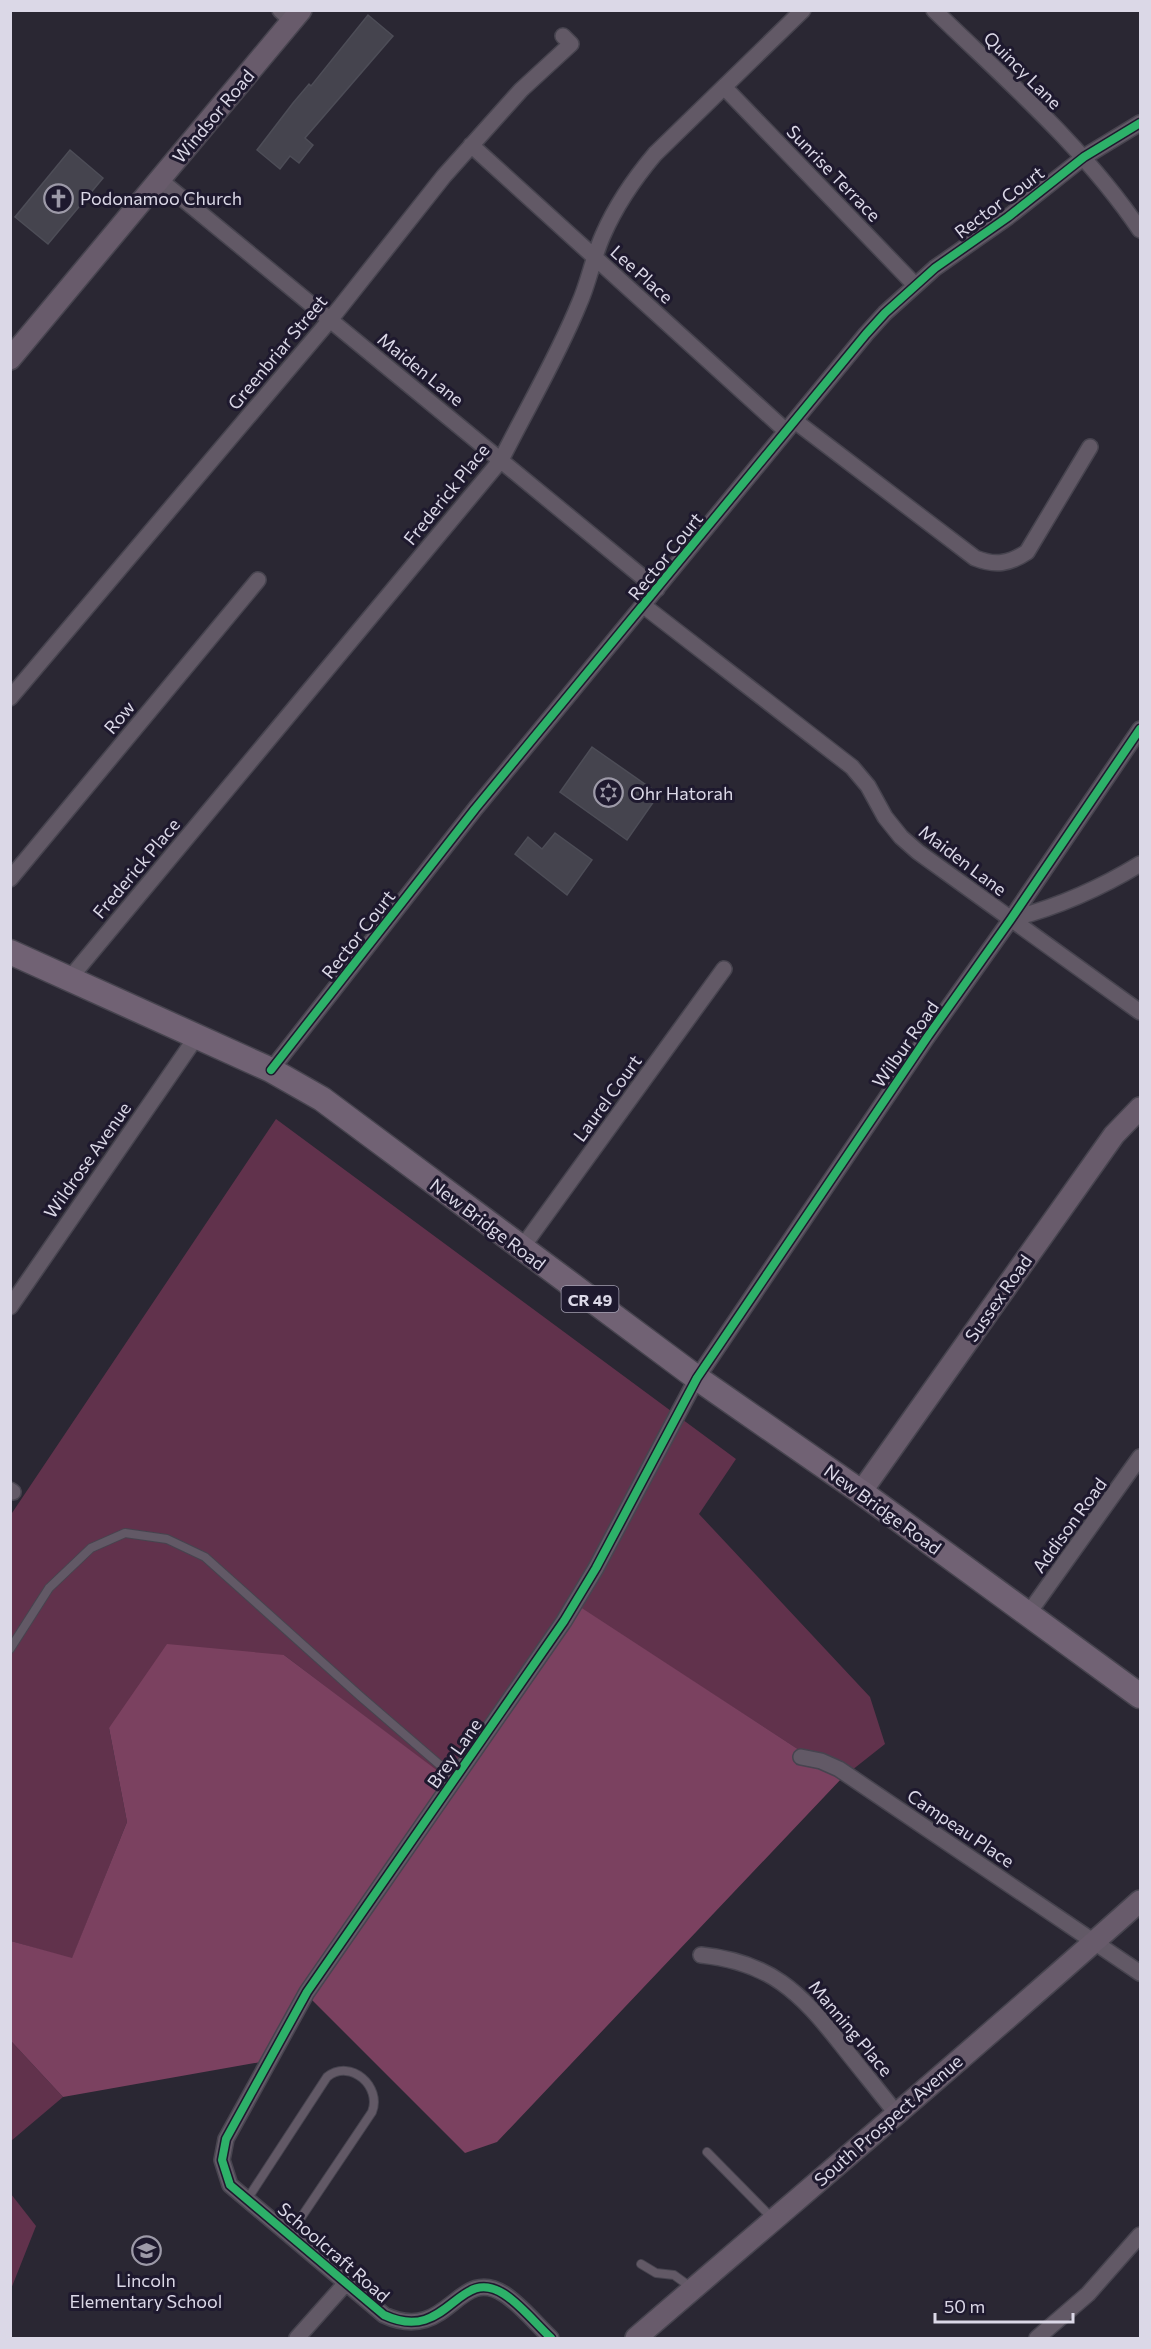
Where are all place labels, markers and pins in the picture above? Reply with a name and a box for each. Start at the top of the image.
church icon: Podonamoo Church [43,182,75,214]
place label: Podonamoo Church [80,187,242,209]
synagogue icon: Ohr Hatorah [593,777,625,809]
place label: Ohr Hatorah [630,782,733,804]
school or university icon: Lincoln Elementary School [130,2235,162,2267]
place label: Lincoln Elementary School [70,2269,222,2312]

